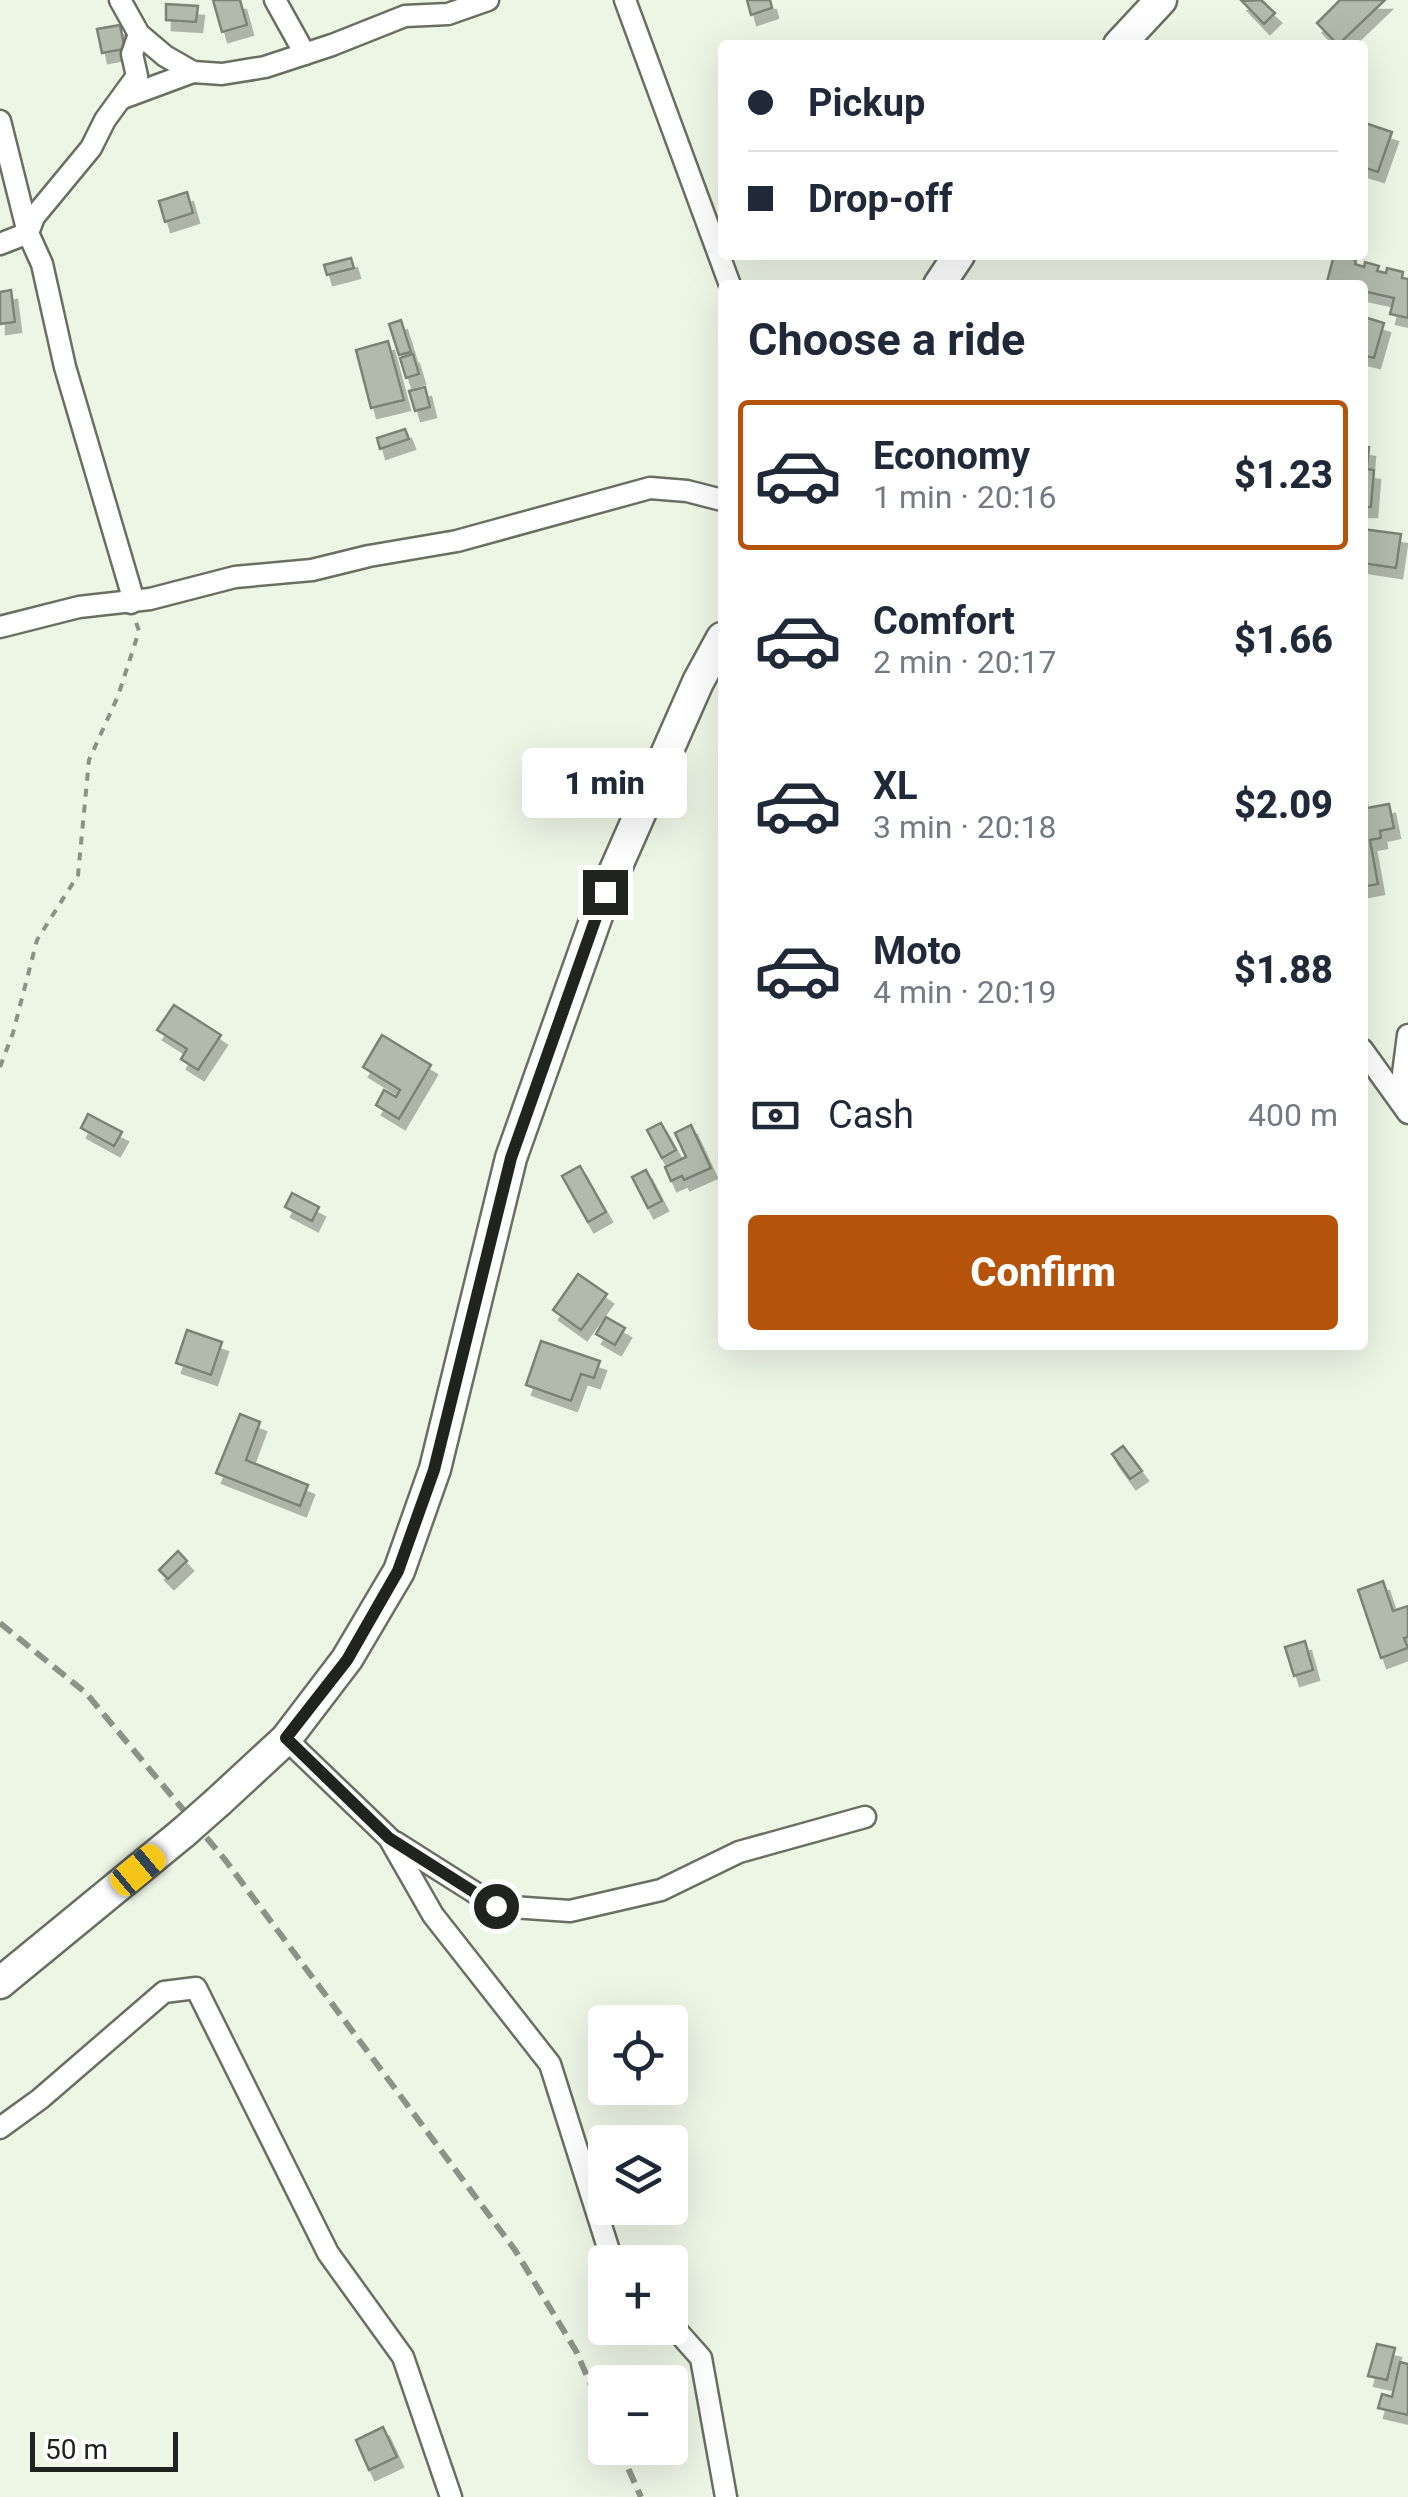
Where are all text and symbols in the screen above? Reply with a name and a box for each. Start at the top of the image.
text: Pickup [808,81,925,125]
text: Drop-off [808,177,953,221]
text: Choose a ride [748,313,1025,366]
icon: car [753,430,843,520]
text: Economy [873,434,1030,478]
text: $1.23 [1234,453,1333,497]
text: 1 min · 20:16 [873,478,1056,516]
icon: car [753,595,843,685]
text: Comfort [873,599,1015,643]
text: $1.66 [1234,618,1333,662]
text: 2 min · 20:17 [873,643,1056,681]
callout: 1 min [522,747,688,817]
icon: car [753,760,843,850]
text: 1 min [564,764,645,802]
text: XL [873,764,918,808]
text: $2.09 [1234,783,1333,827]
text: 3 min · 20:18 [873,808,1056,846]
route end [583,870,628,915]
icon: car [753,925,843,1015]
text: Moto [873,929,962,973]
text: $1.88 [1234,948,1333,992]
text: 4 min · 20:19 [873,973,1056,1011]
icon: cash [748,1088,803,1143]
text: Cash [828,1093,914,1137]
text: 400 m [1248,1096,1338,1134]
button: Confirm [748,1215,1338,1330]
car [105,1839,171,1901]
route start [474,1884,519,1929]
map controls [588,2005,688,2465]
button: locate [588,2005,688,2105]
button: layers [588,2125,688,2225]
button: + [588,2245,688,2345]
button: − [588,2365,688,2465]
scale bar [30,2427,178,2472]
text: 50 m [45,2433,108,2466]

